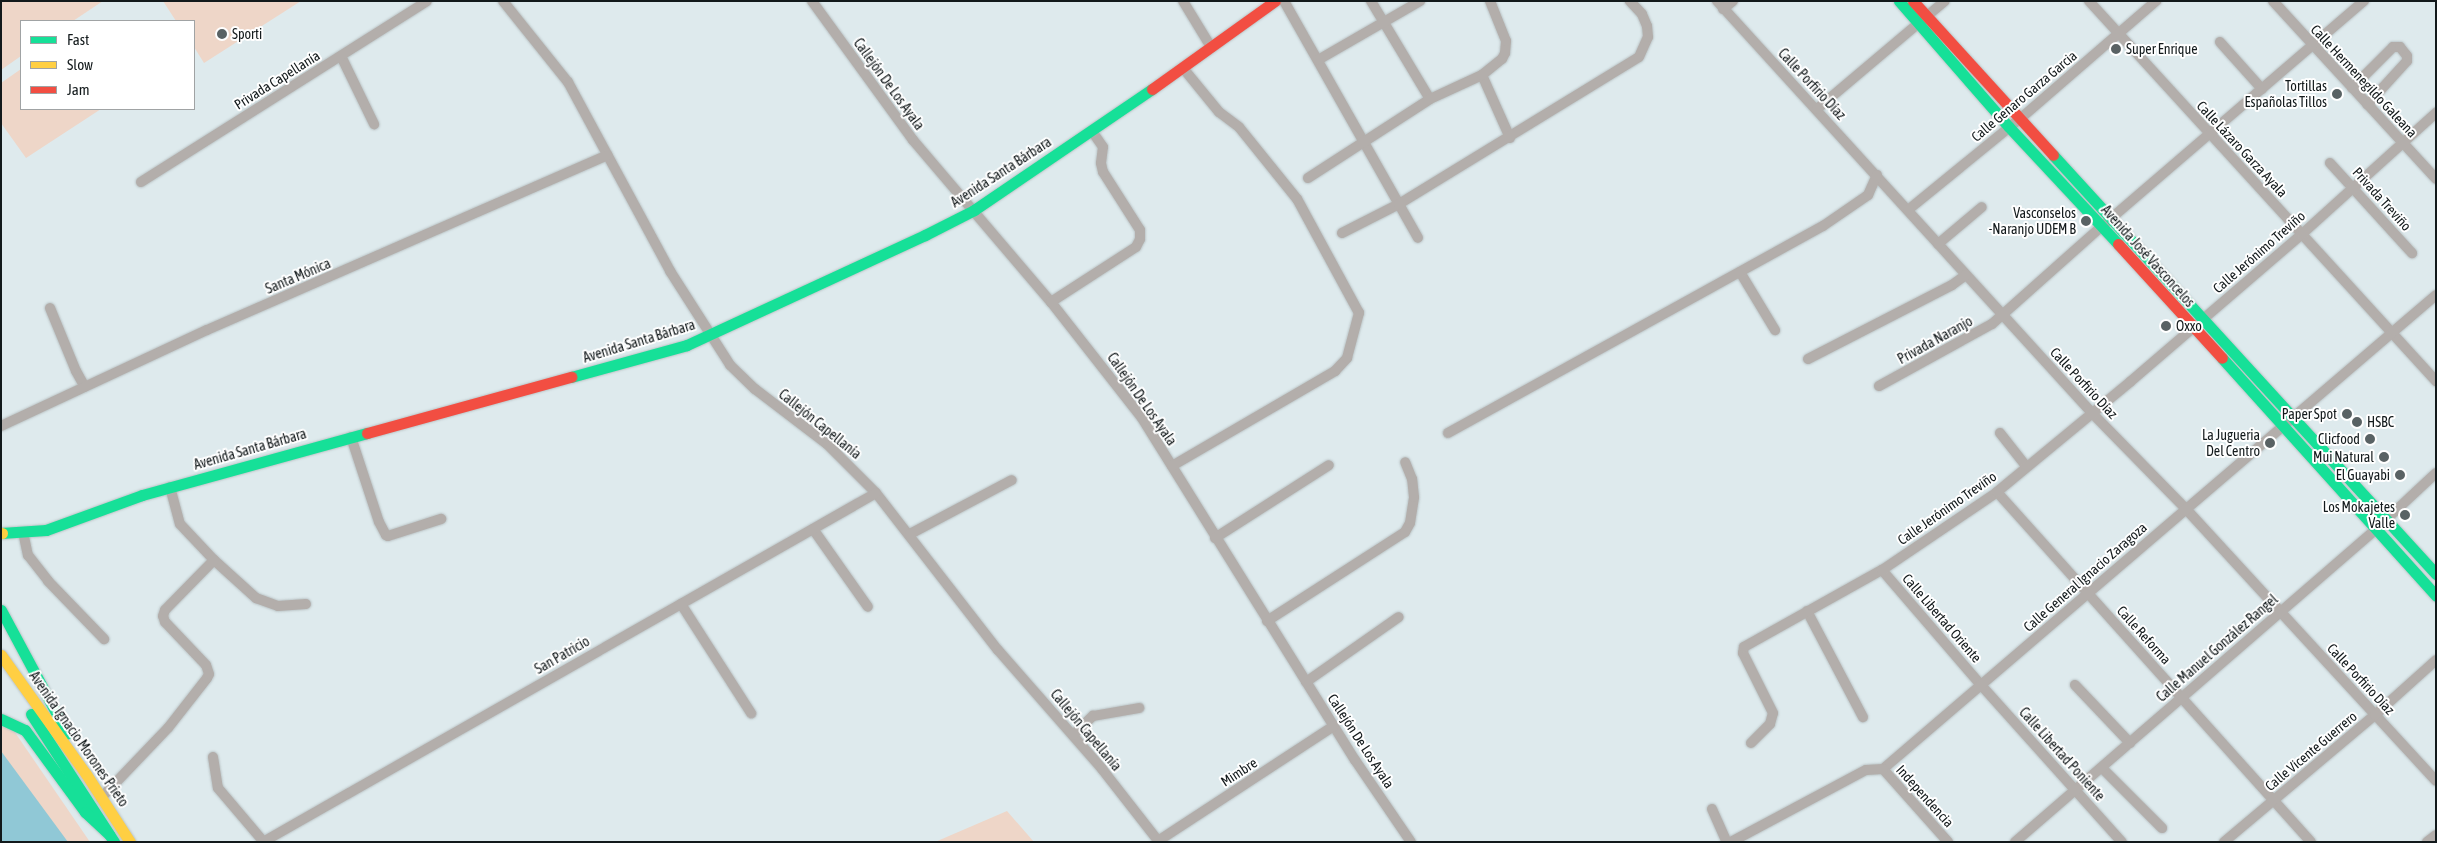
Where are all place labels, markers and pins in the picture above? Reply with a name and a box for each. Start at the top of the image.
place label: Sporti [232,26,262,42]
marker: Sporti [216,28,228,40]
place label: Super Enrique [2126,41,2198,57]
marker: Super Enrique [2110,43,2122,55]
place label: Tortillas Españolas Tillos [2245,78,2327,110]
marker: Tortillas Españolas Tillos [2331,88,2343,100]
place label: Vasconselos -Naranjo UDEM B [1989,205,2076,238]
marker: Vasconselos -Naranjo UDEM B [2080,215,2092,227]
place label: Oxxo [2176,318,2202,334]
marker: Oxxo [2160,320,2172,332]
place label: Paper Spot [2282,406,2337,422]
marker: Paper Spot [2341,408,2353,420]
place label: HSBC [2367,414,2394,430]
marker: HSBC [2351,416,2363,428]
place label: La Jugueria Del Centro [2202,427,2260,460]
place label: Clicfood [2318,431,2360,447]
marker: Clicfood [2364,433,2376,445]
marker: La Jugueria Del Centro [2264,437,2276,449]
place label: Mui Natural [2313,449,2374,465]
marker: Mui Natural [2378,451,2390,463]
place label: El Guayabi [2336,467,2390,483]
marker: El Guayabi [2394,469,2406,481]
place label: Los Mokajetes Valle [2323,499,2395,532]
marker: Los Mokajetes Valle [2399,509,2411,521]

